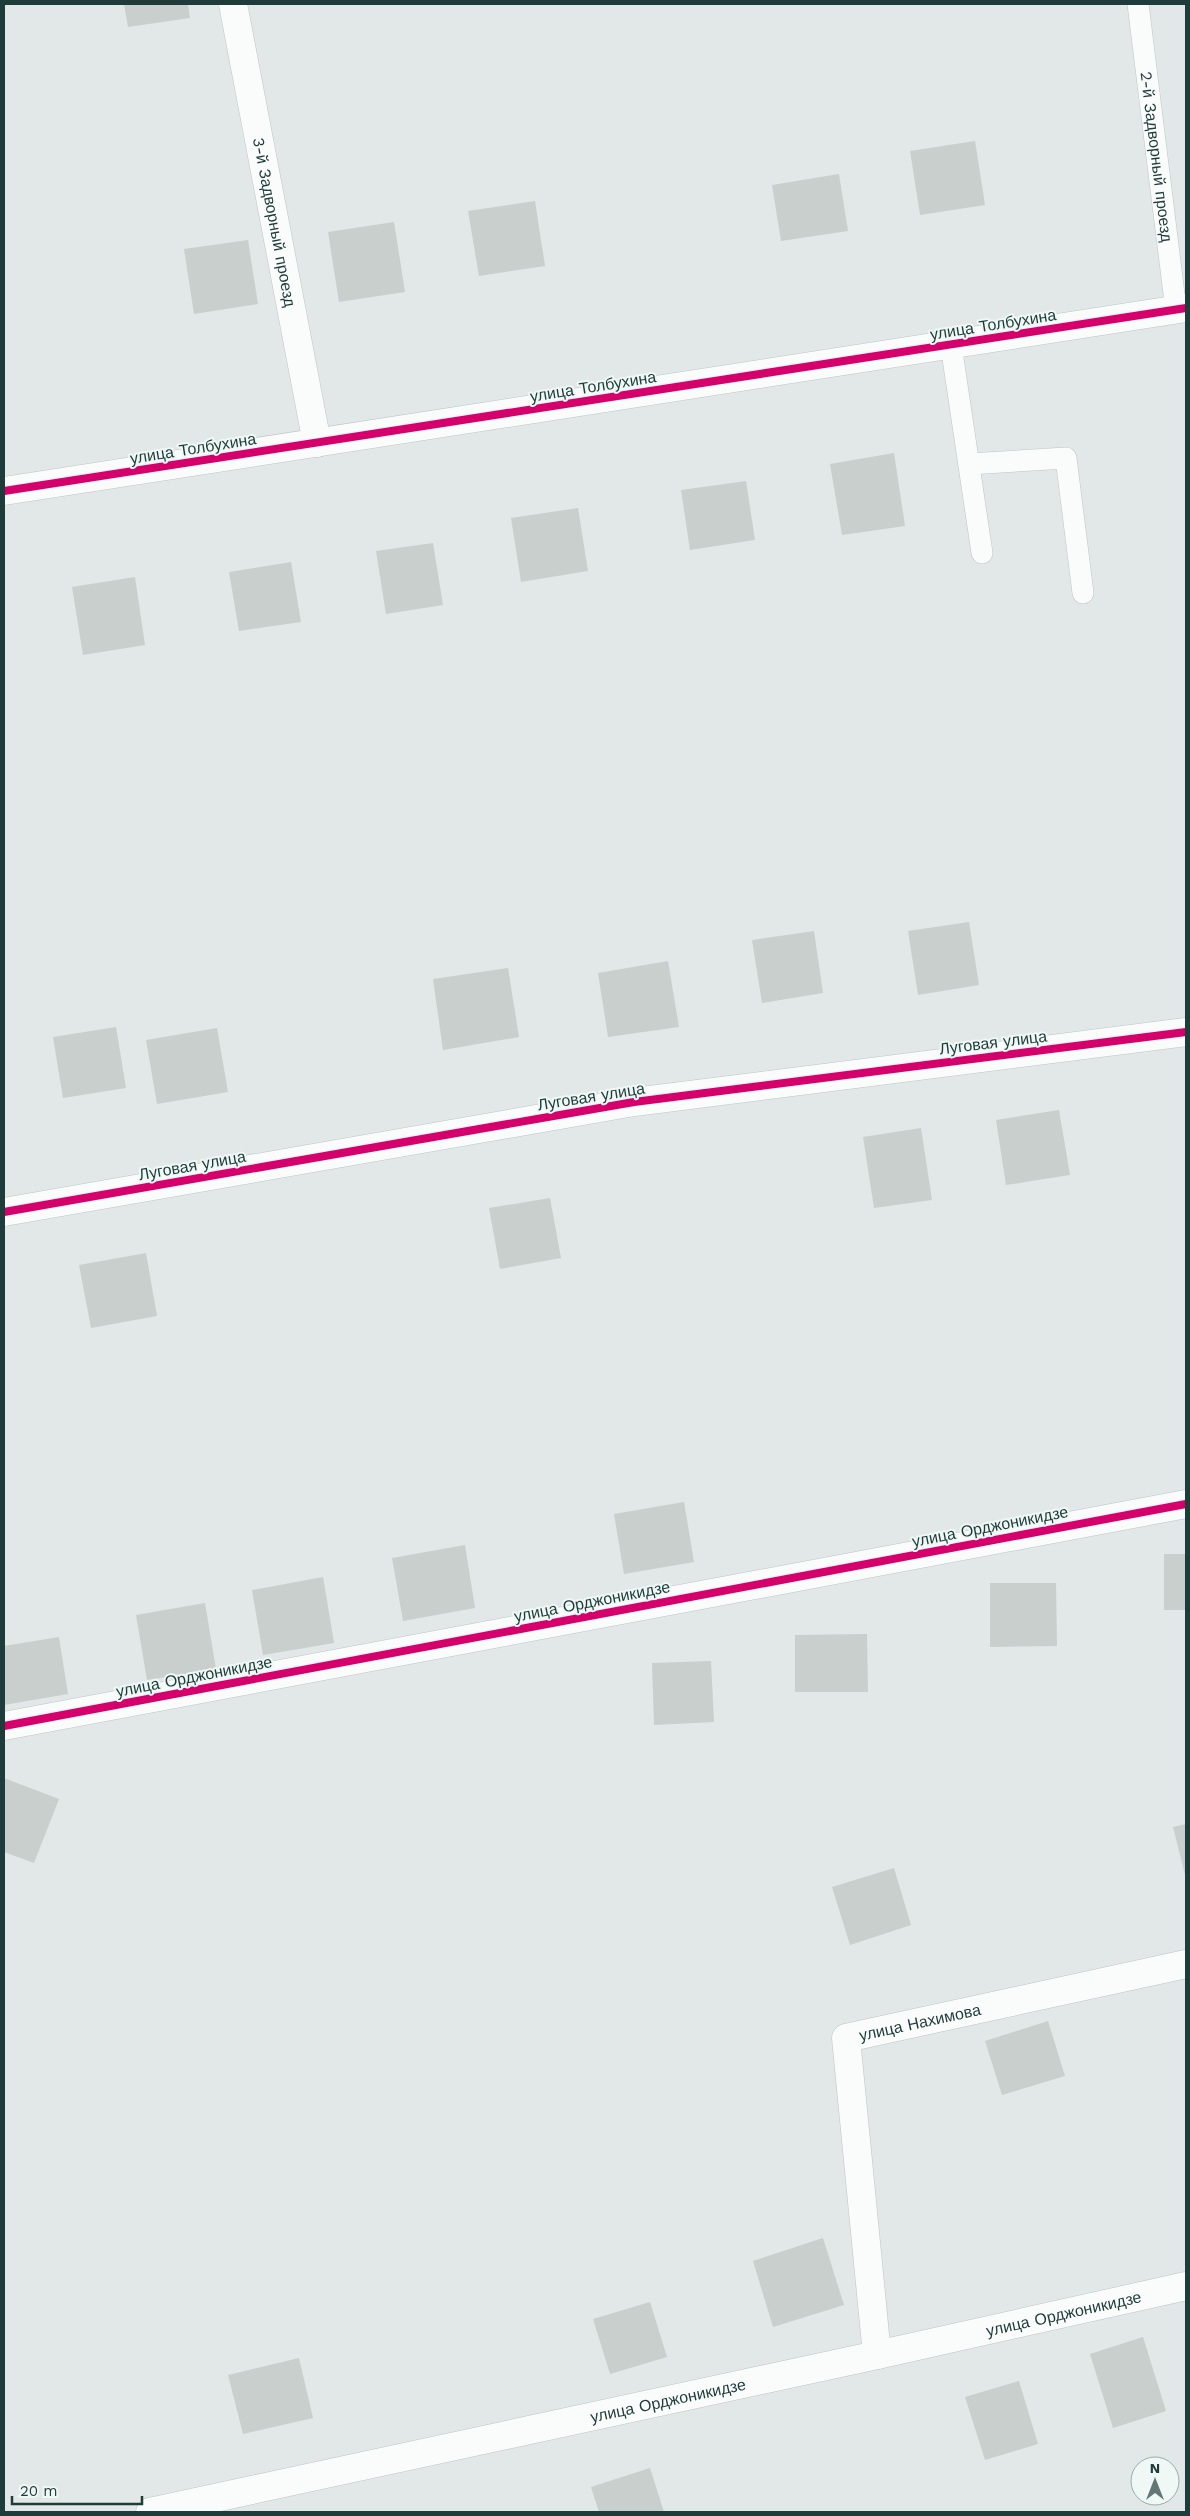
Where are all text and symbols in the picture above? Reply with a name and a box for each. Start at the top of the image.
street label: 2-й Задворный проезд [1136,70,1177,244]
street label: 3-й Задворный проезд [249,136,300,309]
street label: улица Толбухина [929,305,1058,344]
street label: улица Толбухина [529,367,658,406]
street label: улица Толбухина [129,429,258,468]
street label: Луговая улица [938,1026,1048,1059]
street label: Луговая улица [536,1079,646,1114]
street label: Луговая улица [137,1147,247,1184]
street label: улица Орджоникидзе [911,1502,1070,1551]
street label: улица Орджоникидзе [513,1577,672,1626]
street label: улица Орджоникидзе [115,1652,274,1701]
street label: улица Нахимова [857,2000,983,2045]
street label: улица Орджоникидзе [984,2287,1143,2340]
street label: улица Орджоникидзе [589,2375,748,2427]
north arrow [1130,2456,1180,2506]
text: N [1150,2460,1160,2476]
scale bar [12,2474,142,2506]
text: 20 m [20,2482,58,2500]

